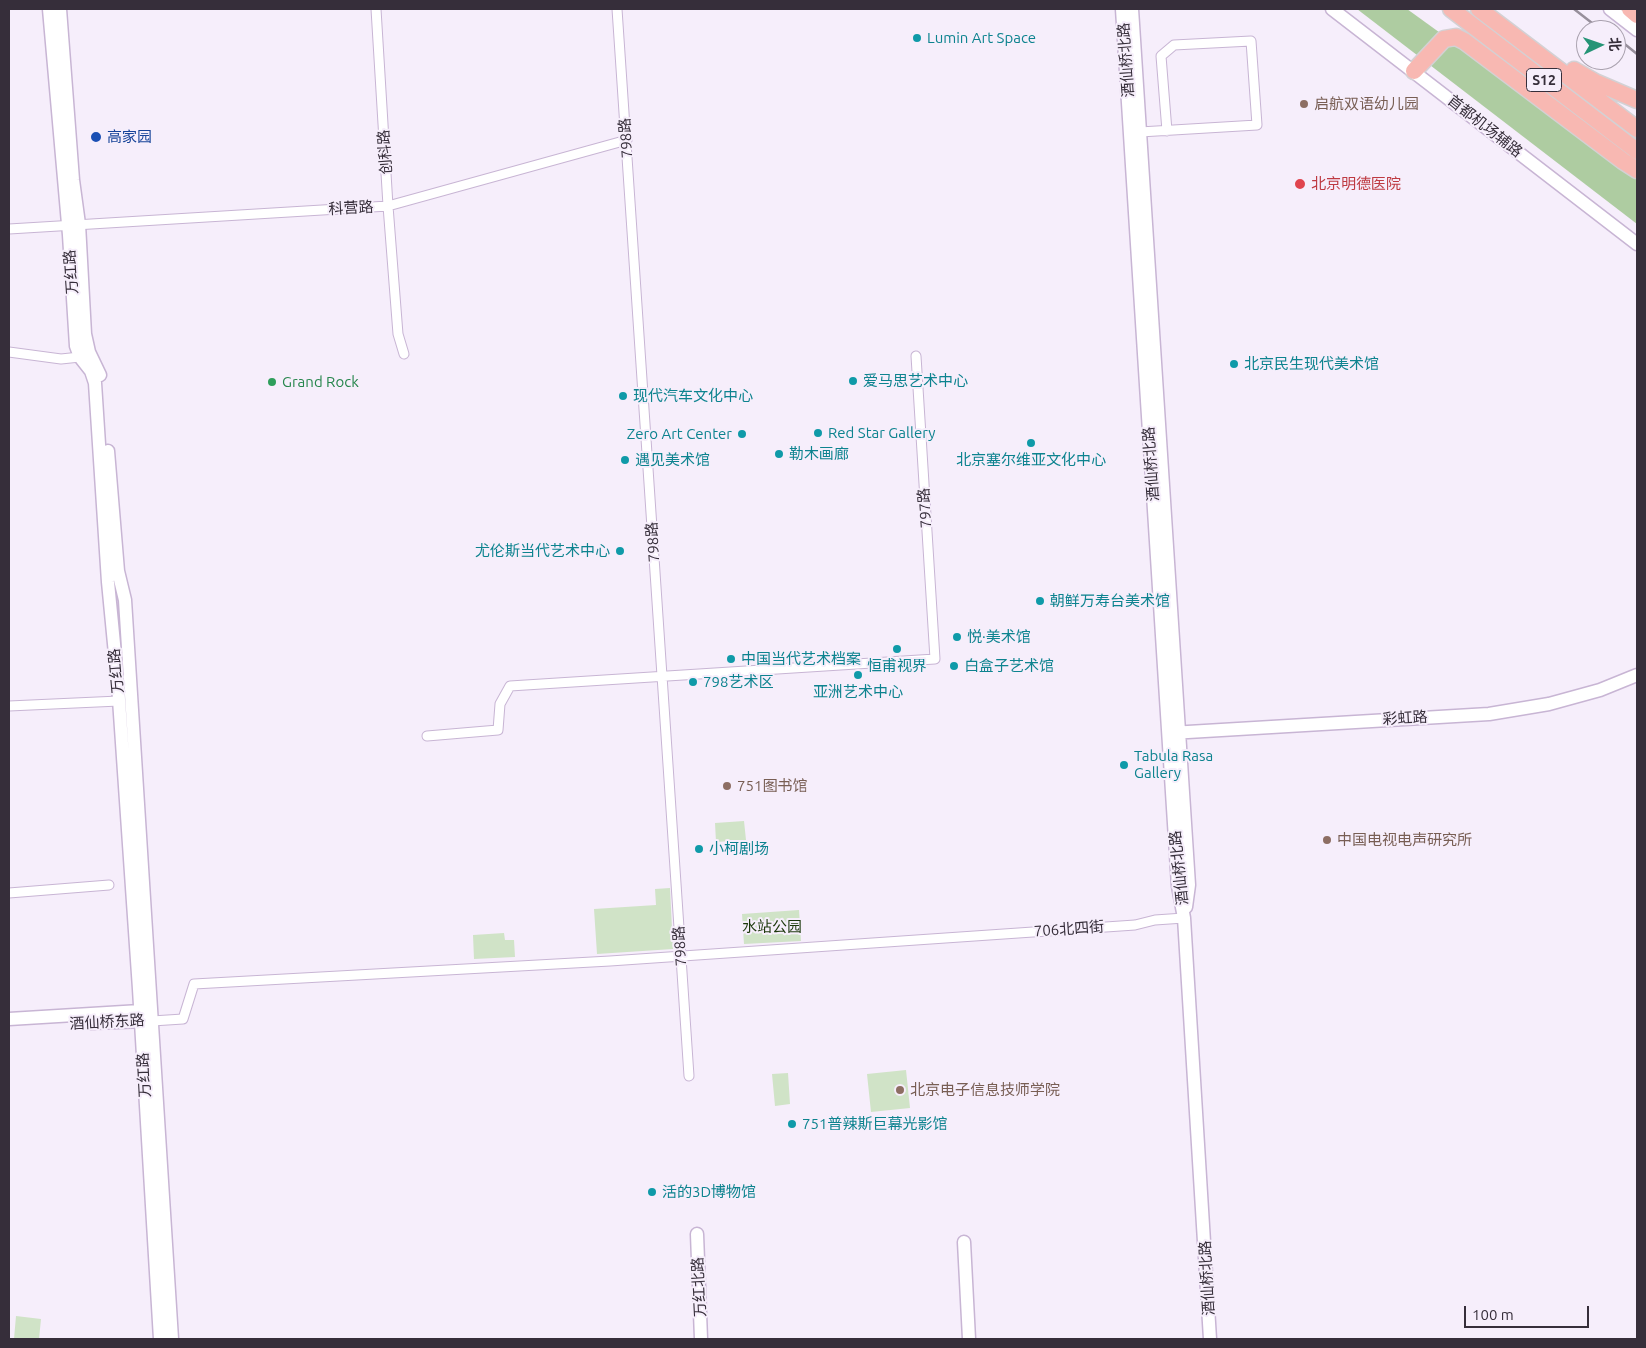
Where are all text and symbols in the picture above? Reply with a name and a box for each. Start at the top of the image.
north arrow [1576,20,1626,70]
street label: 酒仙桥北路 [1114,22,1138,98]
place label: Lumin Art Space [927,29,1036,47]
marker: Lumin Art Space [911,32,923,44]
text: 北 [1607,37,1623,52]
road number: S12 [1526,68,1562,92]
street label: 首都机场辅路 [1444,91,1526,161]
place label: 启航双语幼儿园 [1314,95,1419,113]
marker: 启航双语幼儿园 [1298,98,1310,110]
street label: 798路 [616,117,636,159]
place label: 高家园 [107,128,152,146]
street label: 创科路 [374,129,396,175]
marker: 高家园 [89,130,103,144]
place label: 北京明德医院 [1311,175,1401,193]
marker: 北京明德医院 [1293,177,1307,191]
street label: 科营路 [328,198,374,218]
street label: 万红路 [60,249,82,295]
place label: 北京民生现代美术馆 [1244,355,1379,373]
marker: 北京民生现代美术馆 [1228,358,1240,370]
place label: 爱马思艺术中心 [863,372,968,390]
place label: Grand Rock [282,373,359,391]
marker: 爱马思艺术中心 [847,375,859,387]
marker: Grand Rock [266,376,278,388]
place label: 现代汽车文化中心 [633,387,753,405]
marker: 现代汽车文化中心 [617,390,629,402]
place label: Red Star Gallery [828,424,935,442]
place label: Zero Art Center [627,425,732,443]
street label: 酒仙桥北路 [1139,426,1163,502]
marker: Red Star Gallery [812,427,824,439]
marker: Zero Art Center [736,428,748,440]
marker: 北京塞尔维亚文化中心 [1025,437,1037,449]
place label: 勒木画廊 [789,445,849,463]
marker: 勒木画廊 [773,448,785,460]
place label: 遇见美术馆 [635,451,710,469]
place label: 北京塞尔维亚文化中心 [956,451,1106,469]
marker: 遇见美术馆 [619,454,631,466]
street label: 797路 [915,487,935,529]
street label: 798路 [643,521,663,563]
place label: 尤伦斯当代艺术中心 [475,542,610,560]
marker: 尤伦斯当代艺术中心 [614,545,626,557]
place label: 朝鲜万寿台美术馆 [1050,592,1170,610]
marker: 朝鲜万寿台美术馆 [1034,595,1046,607]
place label: 悦·美术馆 [967,628,1031,646]
marker: 悦·美术馆 [951,631,963,643]
marker: 恒甫视界 [891,643,903,655]
street label: 万红路 [105,648,127,694]
place label: 中国当代艺术档案 [741,650,861,668]
marker: 中国当代艺术档案 [725,653,737,665]
place label: 恒甫视界 [867,657,927,675]
place label: 白盒子艺术馆 [964,657,1054,675]
marker: 白盒子艺术馆 [948,660,960,672]
marker: 亚洲艺术中心 [852,669,864,681]
place label: 798艺术区 [703,673,773,691]
marker: 798艺术区 [687,676,699,688]
place label: 亚洲艺术中心 [813,683,903,701]
street label: 彩虹路 [1382,708,1428,728]
place label: Tabula Rasa Gallery [1134,747,1213,782]
marker: Tabula Rasa Gallery [1118,759,1130,771]
place label: 751图书馆 [737,777,807,795]
marker: 751图书馆 [721,780,733,792]
street label: 酒仙桥北路 [1166,830,1192,906]
place label: 中国电视电声研究所 [1337,831,1472,849]
marker: 中国电视电声研究所 [1321,834,1333,846]
place label: 小柯剧场 [709,840,769,858]
marker: 小柯剧场 [693,843,705,855]
park label: 水站公园 [742,918,802,936]
street label: 706北四街 [1033,918,1105,940]
street label: 798路 [670,925,690,967]
street label: 酒仙桥东路 [69,1011,145,1033]
street label: 万红路 [134,1052,154,1098]
place label: 北京电子信息技师学院 [910,1081,1060,1099]
marker: 北京电子信息技师学院 [894,1084,906,1096]
place label: 751普辣斯巨幕光影馆 [802,1115,947,1133]
marker: 751普辣斯巨幕光影馆 [786,1118,798,1130]
place label: 活的3D博物馆 [662,1183,756,1201]
marker: 活的3D博物馆 [646,1186,658,1198]
street label: 酒仙桥北路 [1196,1240,1218,1316]
street label: 万红北路 [688,1257,710,1317]
scale bar [1466,1296,1591,1328]
text: 100 m [1472,1306,1514,1323]

